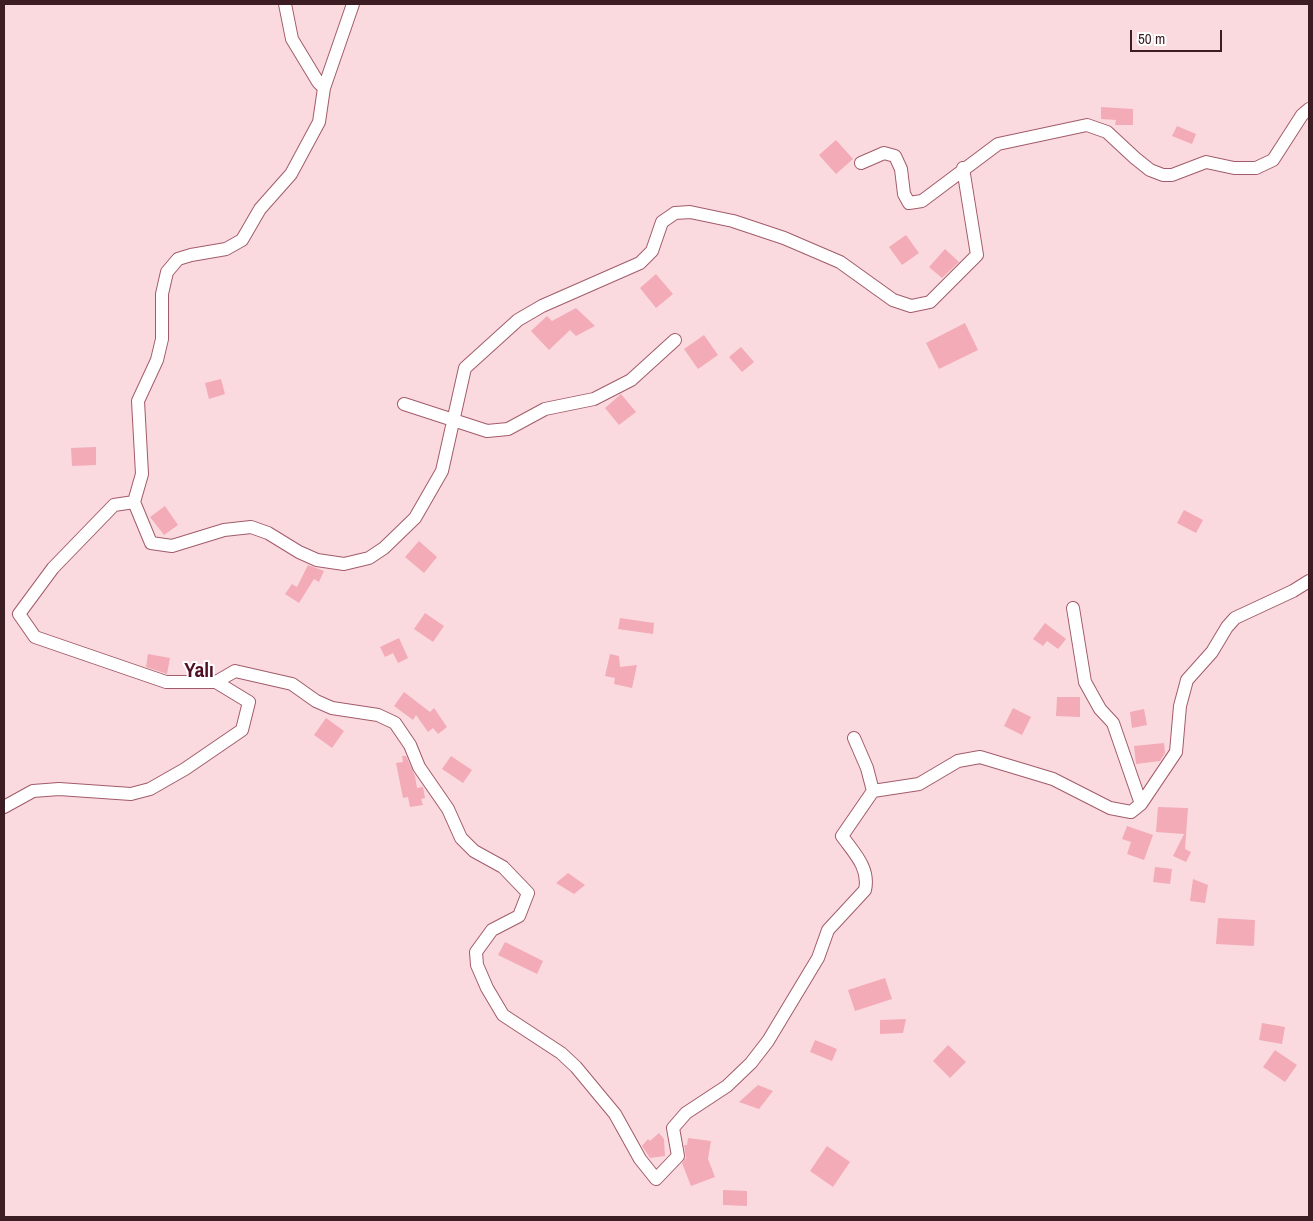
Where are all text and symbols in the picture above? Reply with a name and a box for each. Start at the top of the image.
scale bar [1133,20,1226,52]
text: 50 m [1138,28,1165,49]
district label: Yalı [184,658,214,684]

